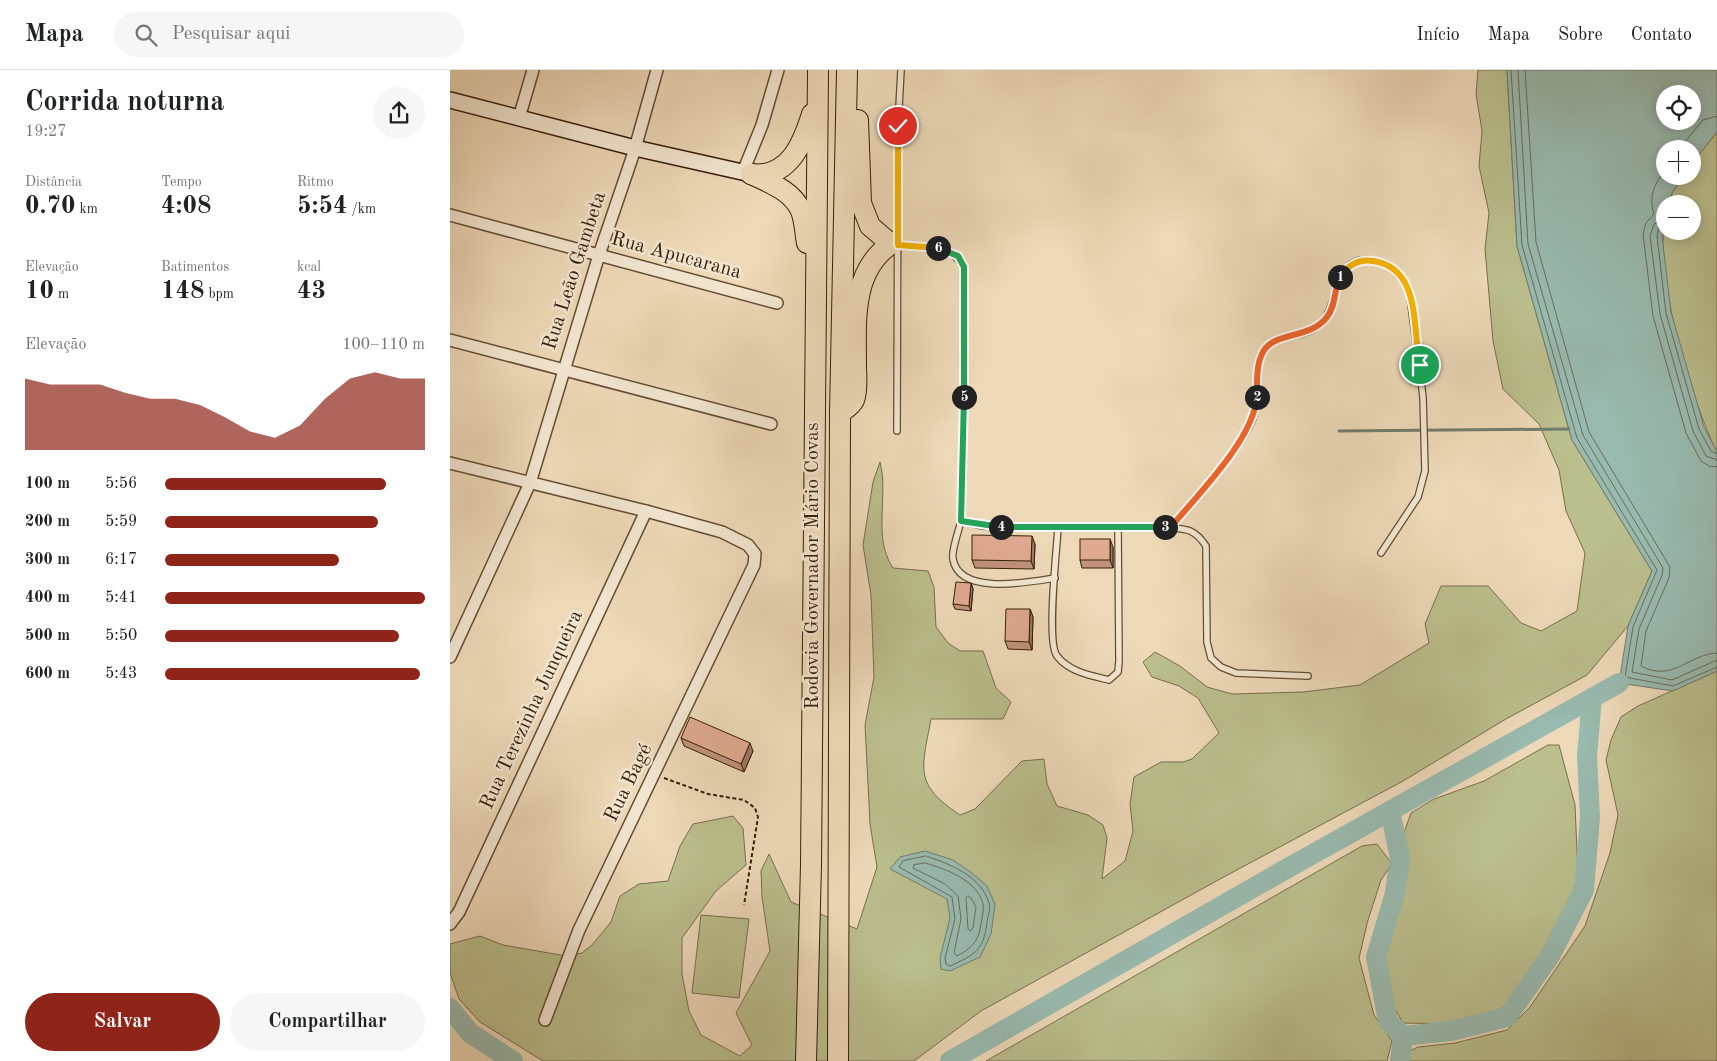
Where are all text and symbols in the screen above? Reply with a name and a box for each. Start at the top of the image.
search box [114,12,464,57]
icon: search [132,21,160,49]
text: Mapa [25,23,84,47]
text: Pesquisar aqui [172,25,291,44]
text: Início [1416,26,1460,44]
text: Mapa [1488,26,1530,44]
text: Sobre [1558,26,1603,44]
text: Contato [1631,26,1692,44]
map controls [1656,85,1701,240]
button: locate [1656,85,1701,130]
button: share [373,87,425,139]
text: Corrida noturna [25,89,225,117]
pin [877,105,919,147]
icon: check [884,112,912,140]
text: 19:27 [25,124,67,140]
button: + [1656,140,1701,185]
text: Distância [25,175,82,189]
text: Tempo [161,175,202,189]
text: Ritmo [297,175,334,189]
street label: Rua Leão Gambeta [540,189,610,353]
text: 0.70 [25,194,76,219]
text: 4:08 [161,194,212,219]
text: 5:54 [297,194,348,219]
button: − [1656,195,1701,240]
text: km [76,202,98,216]
text: /km [348,202,376,216]
street label: Rua Apucarana [609,229,743,283]
pin: 6 [926,236,950,260]
text: 6 [934,241,943,255]
text: Elevação [25,260,79,274]
text: Batimentos [161,260,229,274]
text: kcal [297,260,321,274]
pin: 1 [1328,264,1352,290]
text: 1 [1336,270,1345,284]
text: 10 [25,279,54,304]
text: 148 [161,279,205,304]
text: 43 [297,279,326,304]
text: m [54,287,69,301]
text: bpm [205,287,234,301]
text: Elevação [25,337,86,353]
text: 100–110 m [342,337,425,353]
pin [1399,344,1441,386]
icon: arrive [1406,351,1434,379]
pin: 5 [952,384,976,410]
pin: 2 [1244,384,1270,410]
text: 5 [960,390,969,404]
text: 2 [1253,390,1262,404]
street label: Rodovia Governador Mário Covas [803,422,823,710]
text: 100 m [25,476,70,492]
text: 5:56 [105,476,137,492]
text: 200 m [25,514,70,530]
text: 5:59 [105,514,137,530]
pin: 4 [988,514,1014,540]
pin: 3 [1152,514,1178,540]
text: 4 [997,520,1006,534]
text: 3 [1161,520,1170,534]
text: 300 m [25,552,70,568]
text: 6:17 [105,552,137,568]
text: 400 m [25,590,70,606]
text: 5:41 [105,590,137,606]
street label: Rua Terezinha Junqueira [477,607,587,813]
text: 500 m [25,628,70,644]
text: 5:50 [105,628,137,644]
text: 600 m [25,666,70,682]
text: 5:43 [105,666,137,682]
street label: Rua Bagé [602,741,656,825]
button: Salvar [25,993,220,1051]
button: Compartilhar [230,993,425,1051]

